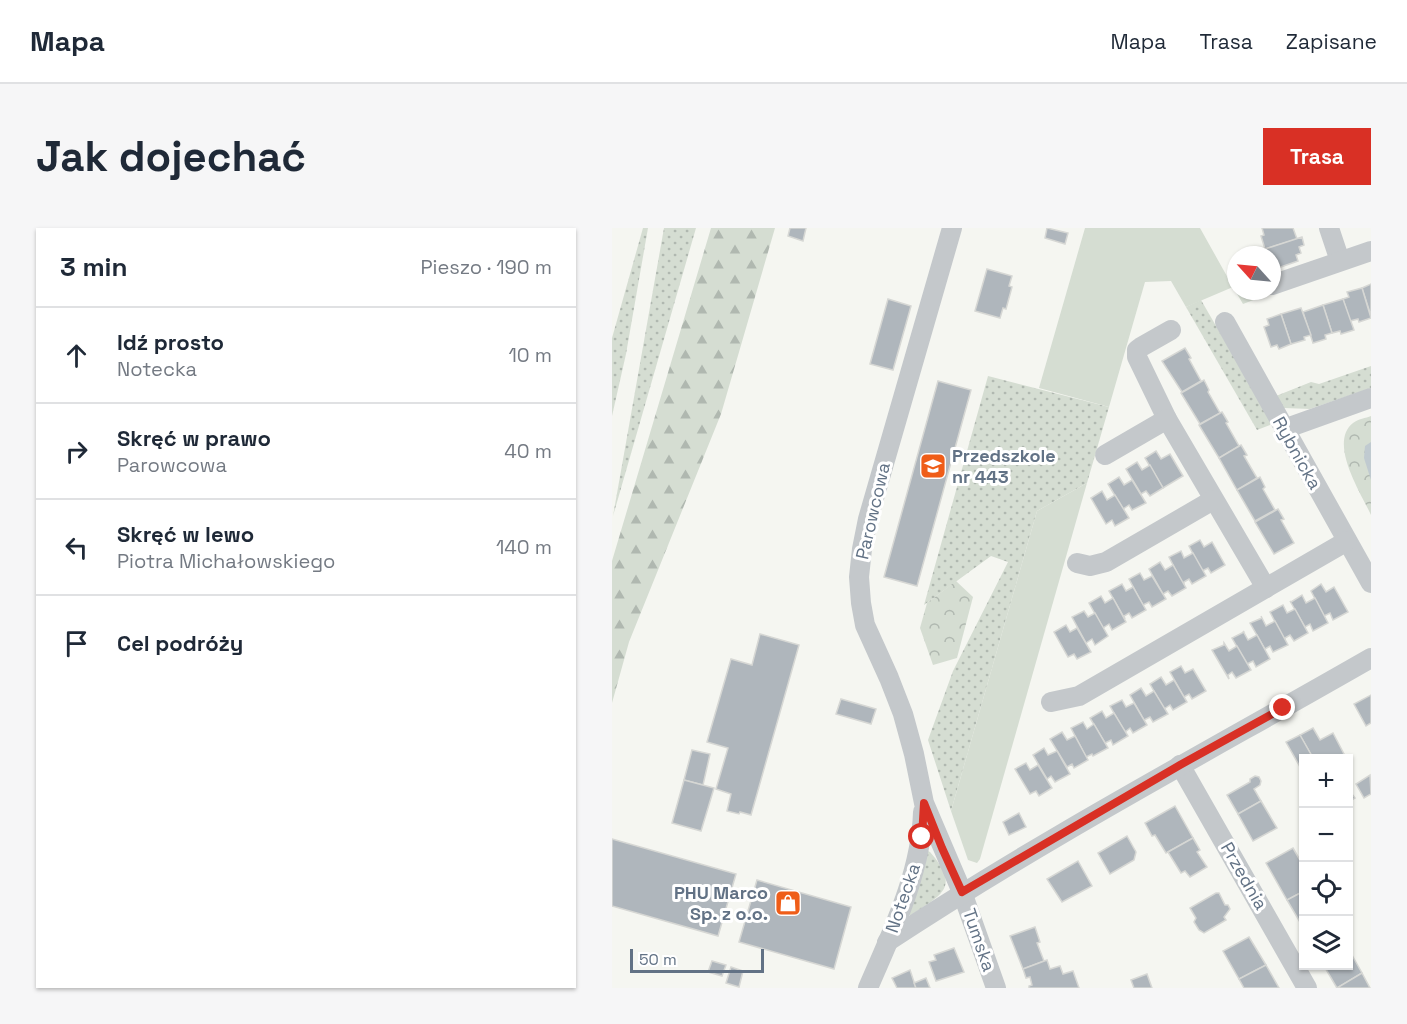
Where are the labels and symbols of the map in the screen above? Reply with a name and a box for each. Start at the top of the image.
north arrow [1227,246,1281,300]
street label: Rybnicka [1268,412,1327,493]
place label: Przedszkole nr 443 [952,444,1056,488]
school or university icon: Przedszkole nr 443 [918,451,948,481]
street label: Parowcowa [850,460,895,562]
route end [1269,694,1295,720]
route start [908,823,934,849]
street label: Przednia [1216,838,1273,914]
street label: Notecka [880,860,925,936]
place label: PHU Marco Sp. z o.o. [674,881,768,925]
shop icon: PHU Marco Sp. z o.o. [773,888,803,918]
street label: Tumska [958,905,1001,974]
scale bar [630,946,764,974]

